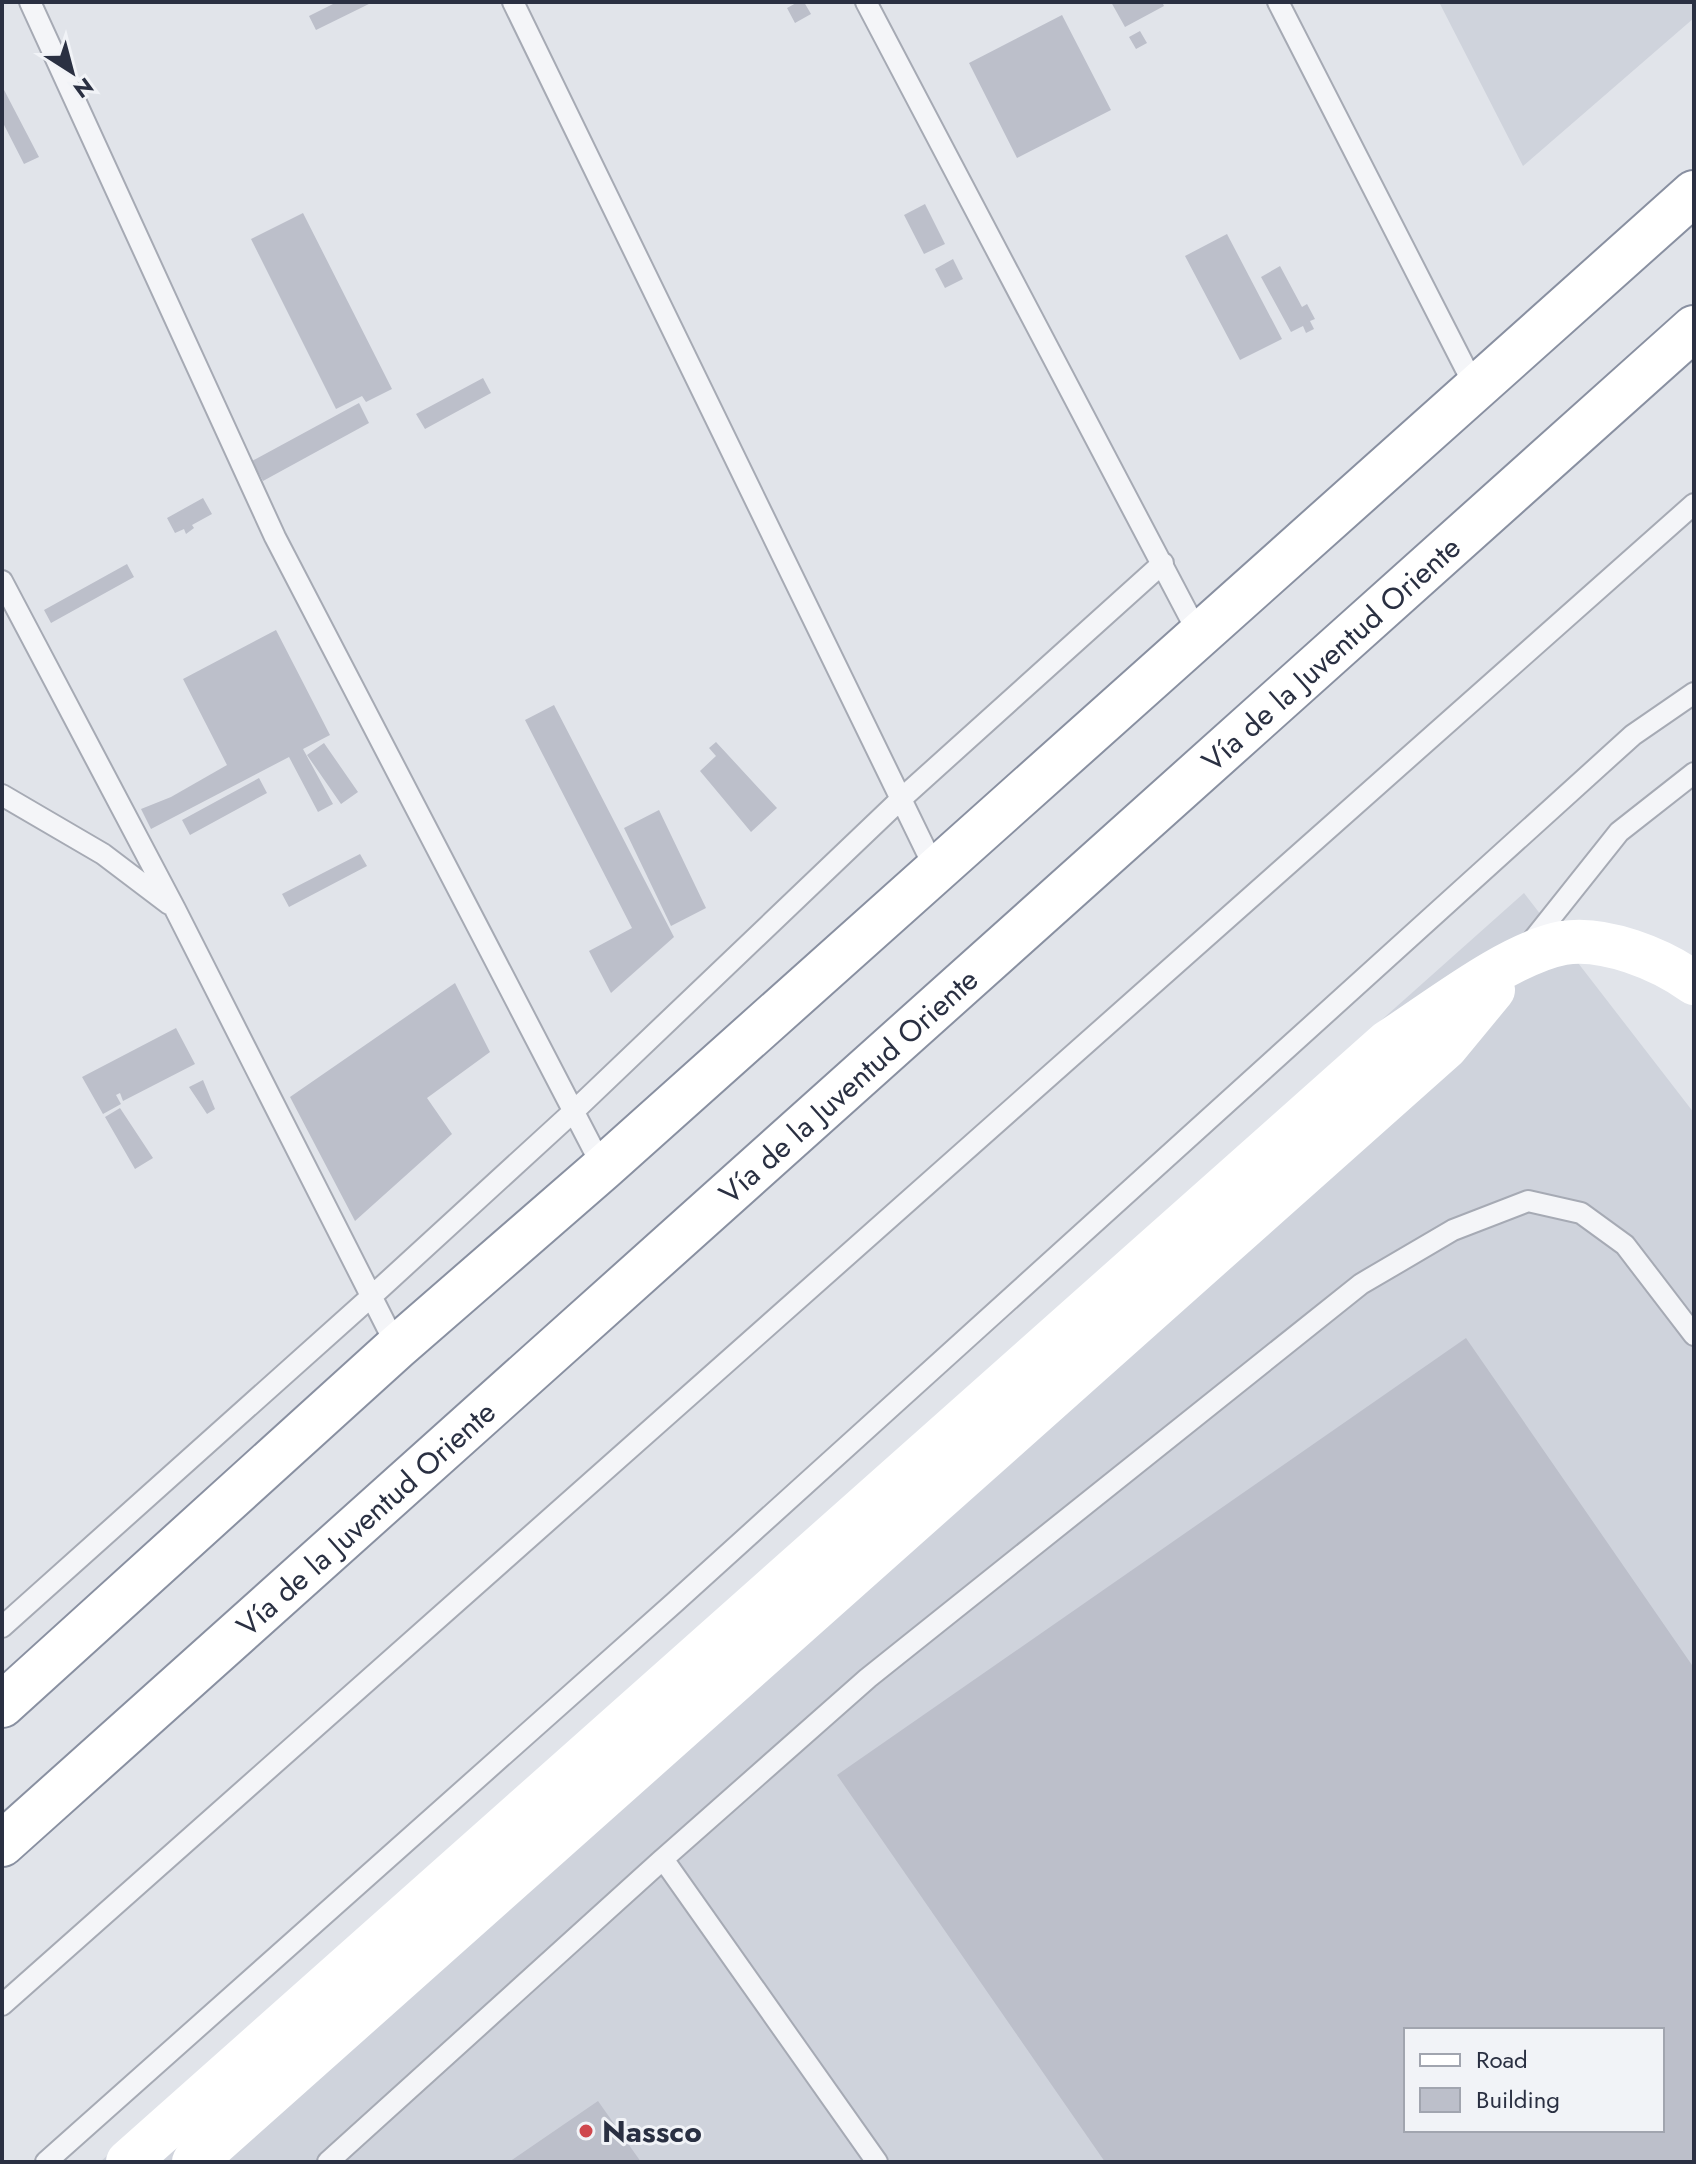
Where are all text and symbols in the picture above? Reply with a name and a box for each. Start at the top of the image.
north arrow [32,32,112,112]
text: N [67,70,100,106]
street label: Vía de la Juventud Oriente [1192,526,1470,781]
street label: Vía de la Juventud Oriente [709,958,987,1214]
street label: Vía de la Juventud Oriente [227,1391,504,1646]
legend [1404,2028,1664,2132]
text: Road [1476,2042,1528,2077]
text: Building [1476,2082,1560,2117]
place label: Nassco [602,2110,702,2153]
marker: Nassco [577,2122,595,2140]

